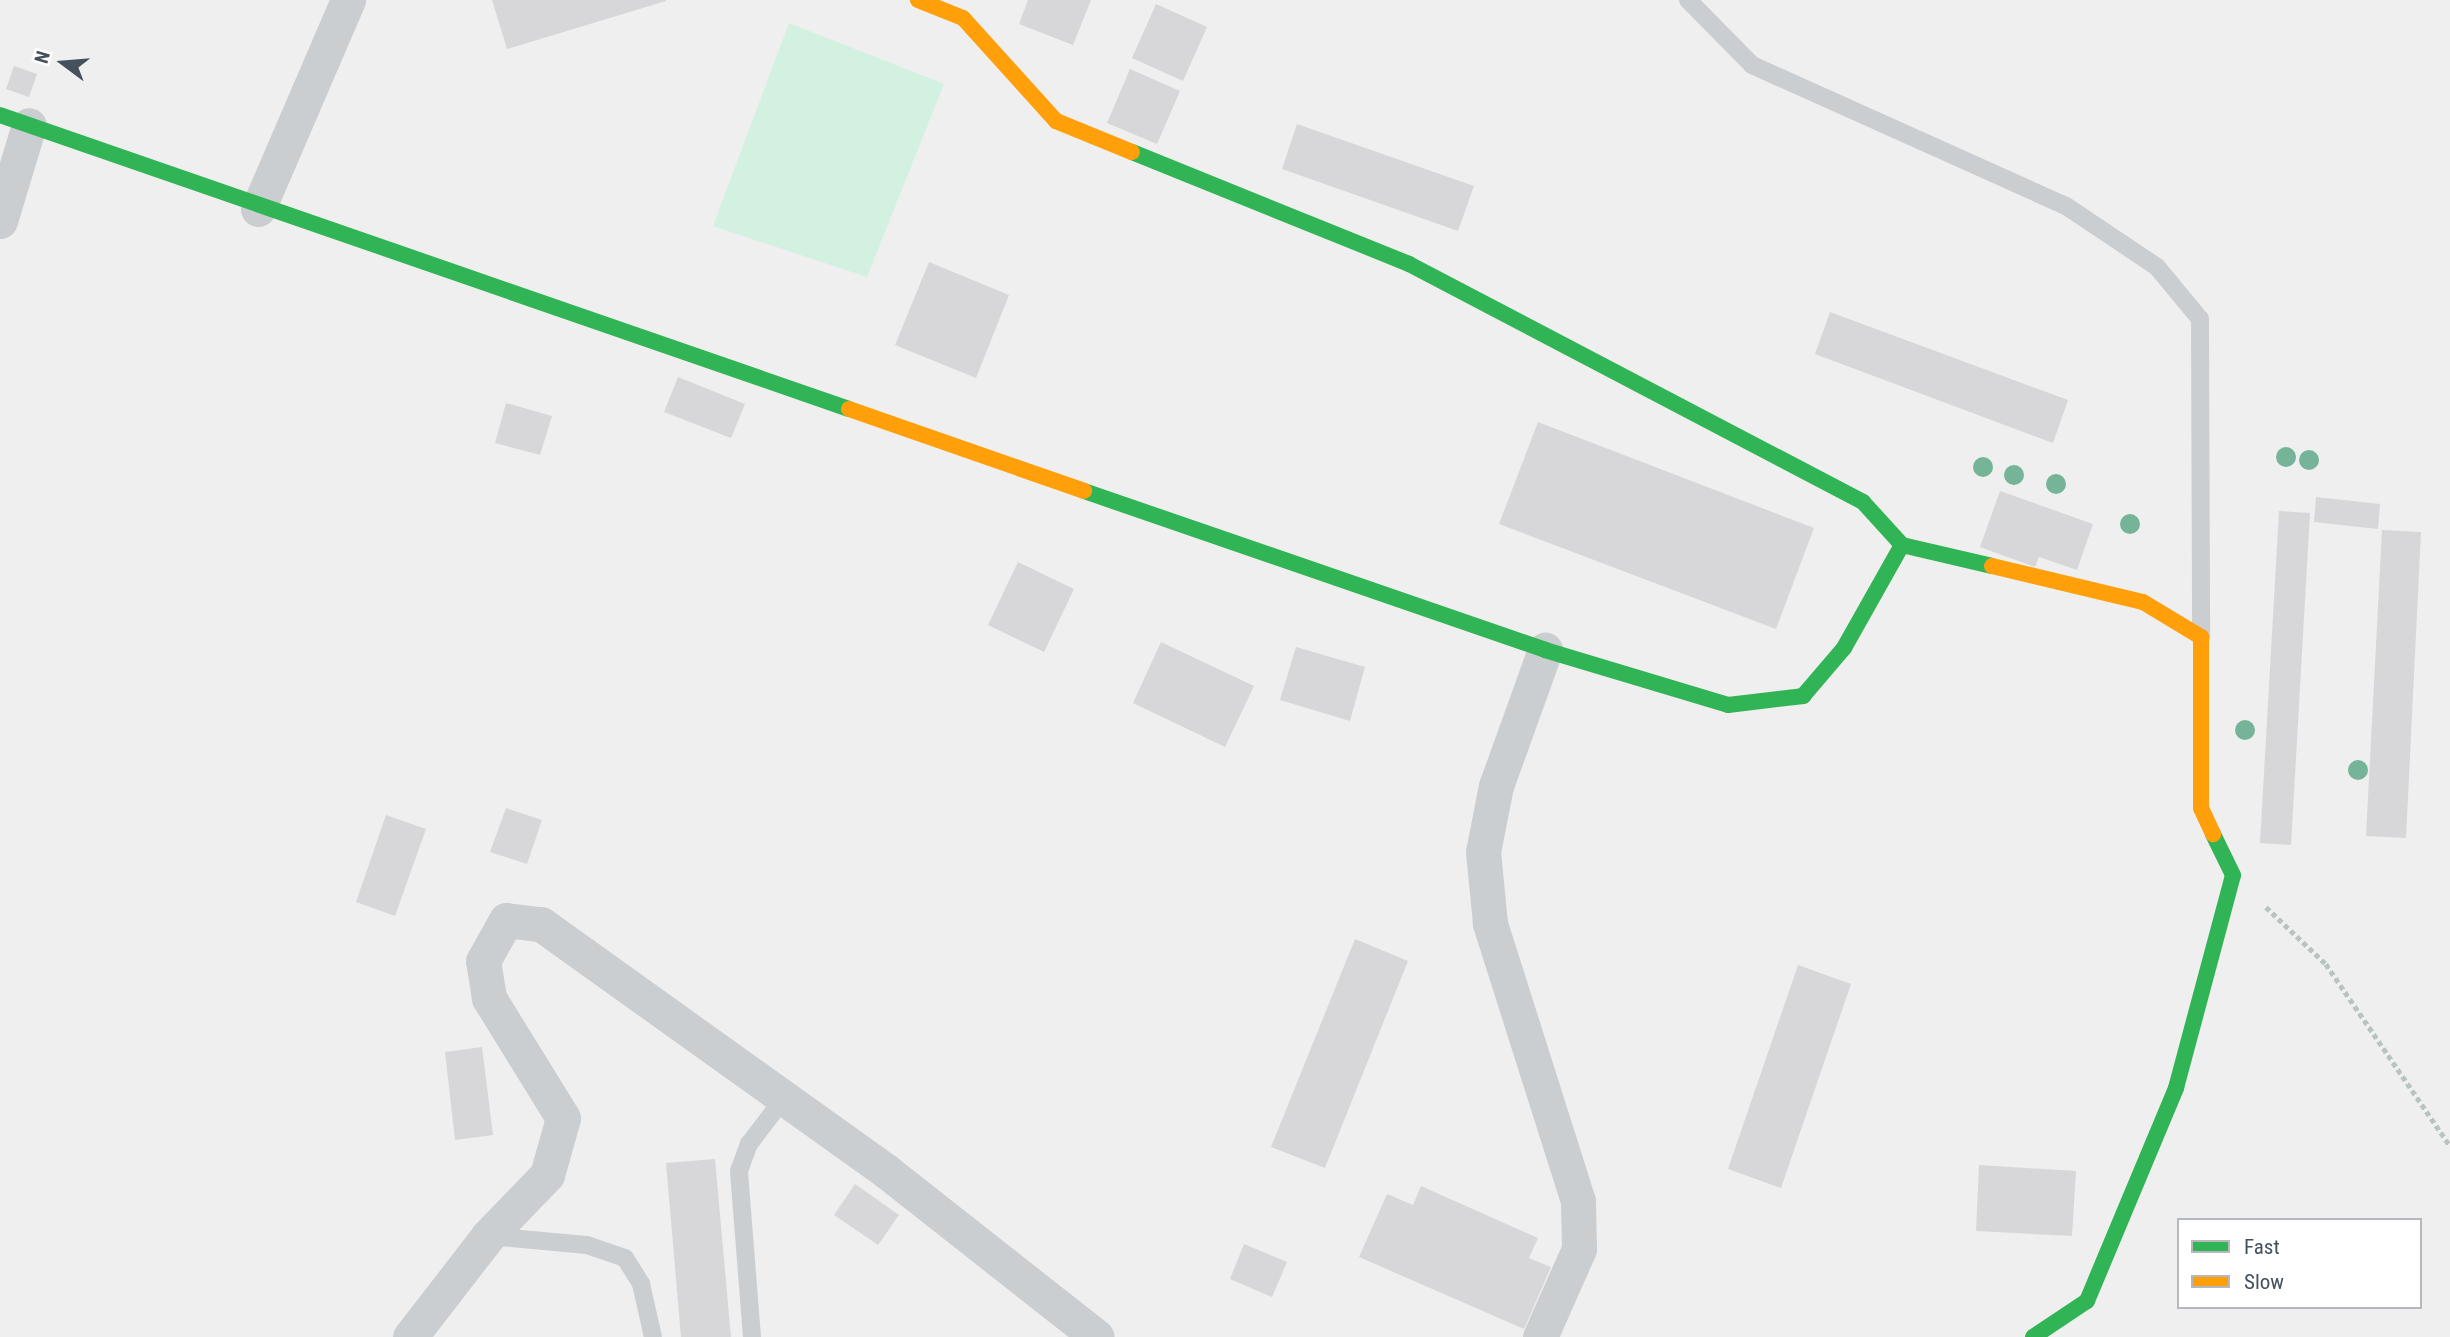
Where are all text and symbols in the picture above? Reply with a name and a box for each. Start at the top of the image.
north arrow [28,28,98,98]
text: N [30,48,55,66]
legend [2177,1218,2422,1309]
text: Fast [2244,1235,2280,1259]
text: Slow [2244,1270,2284,1294]

